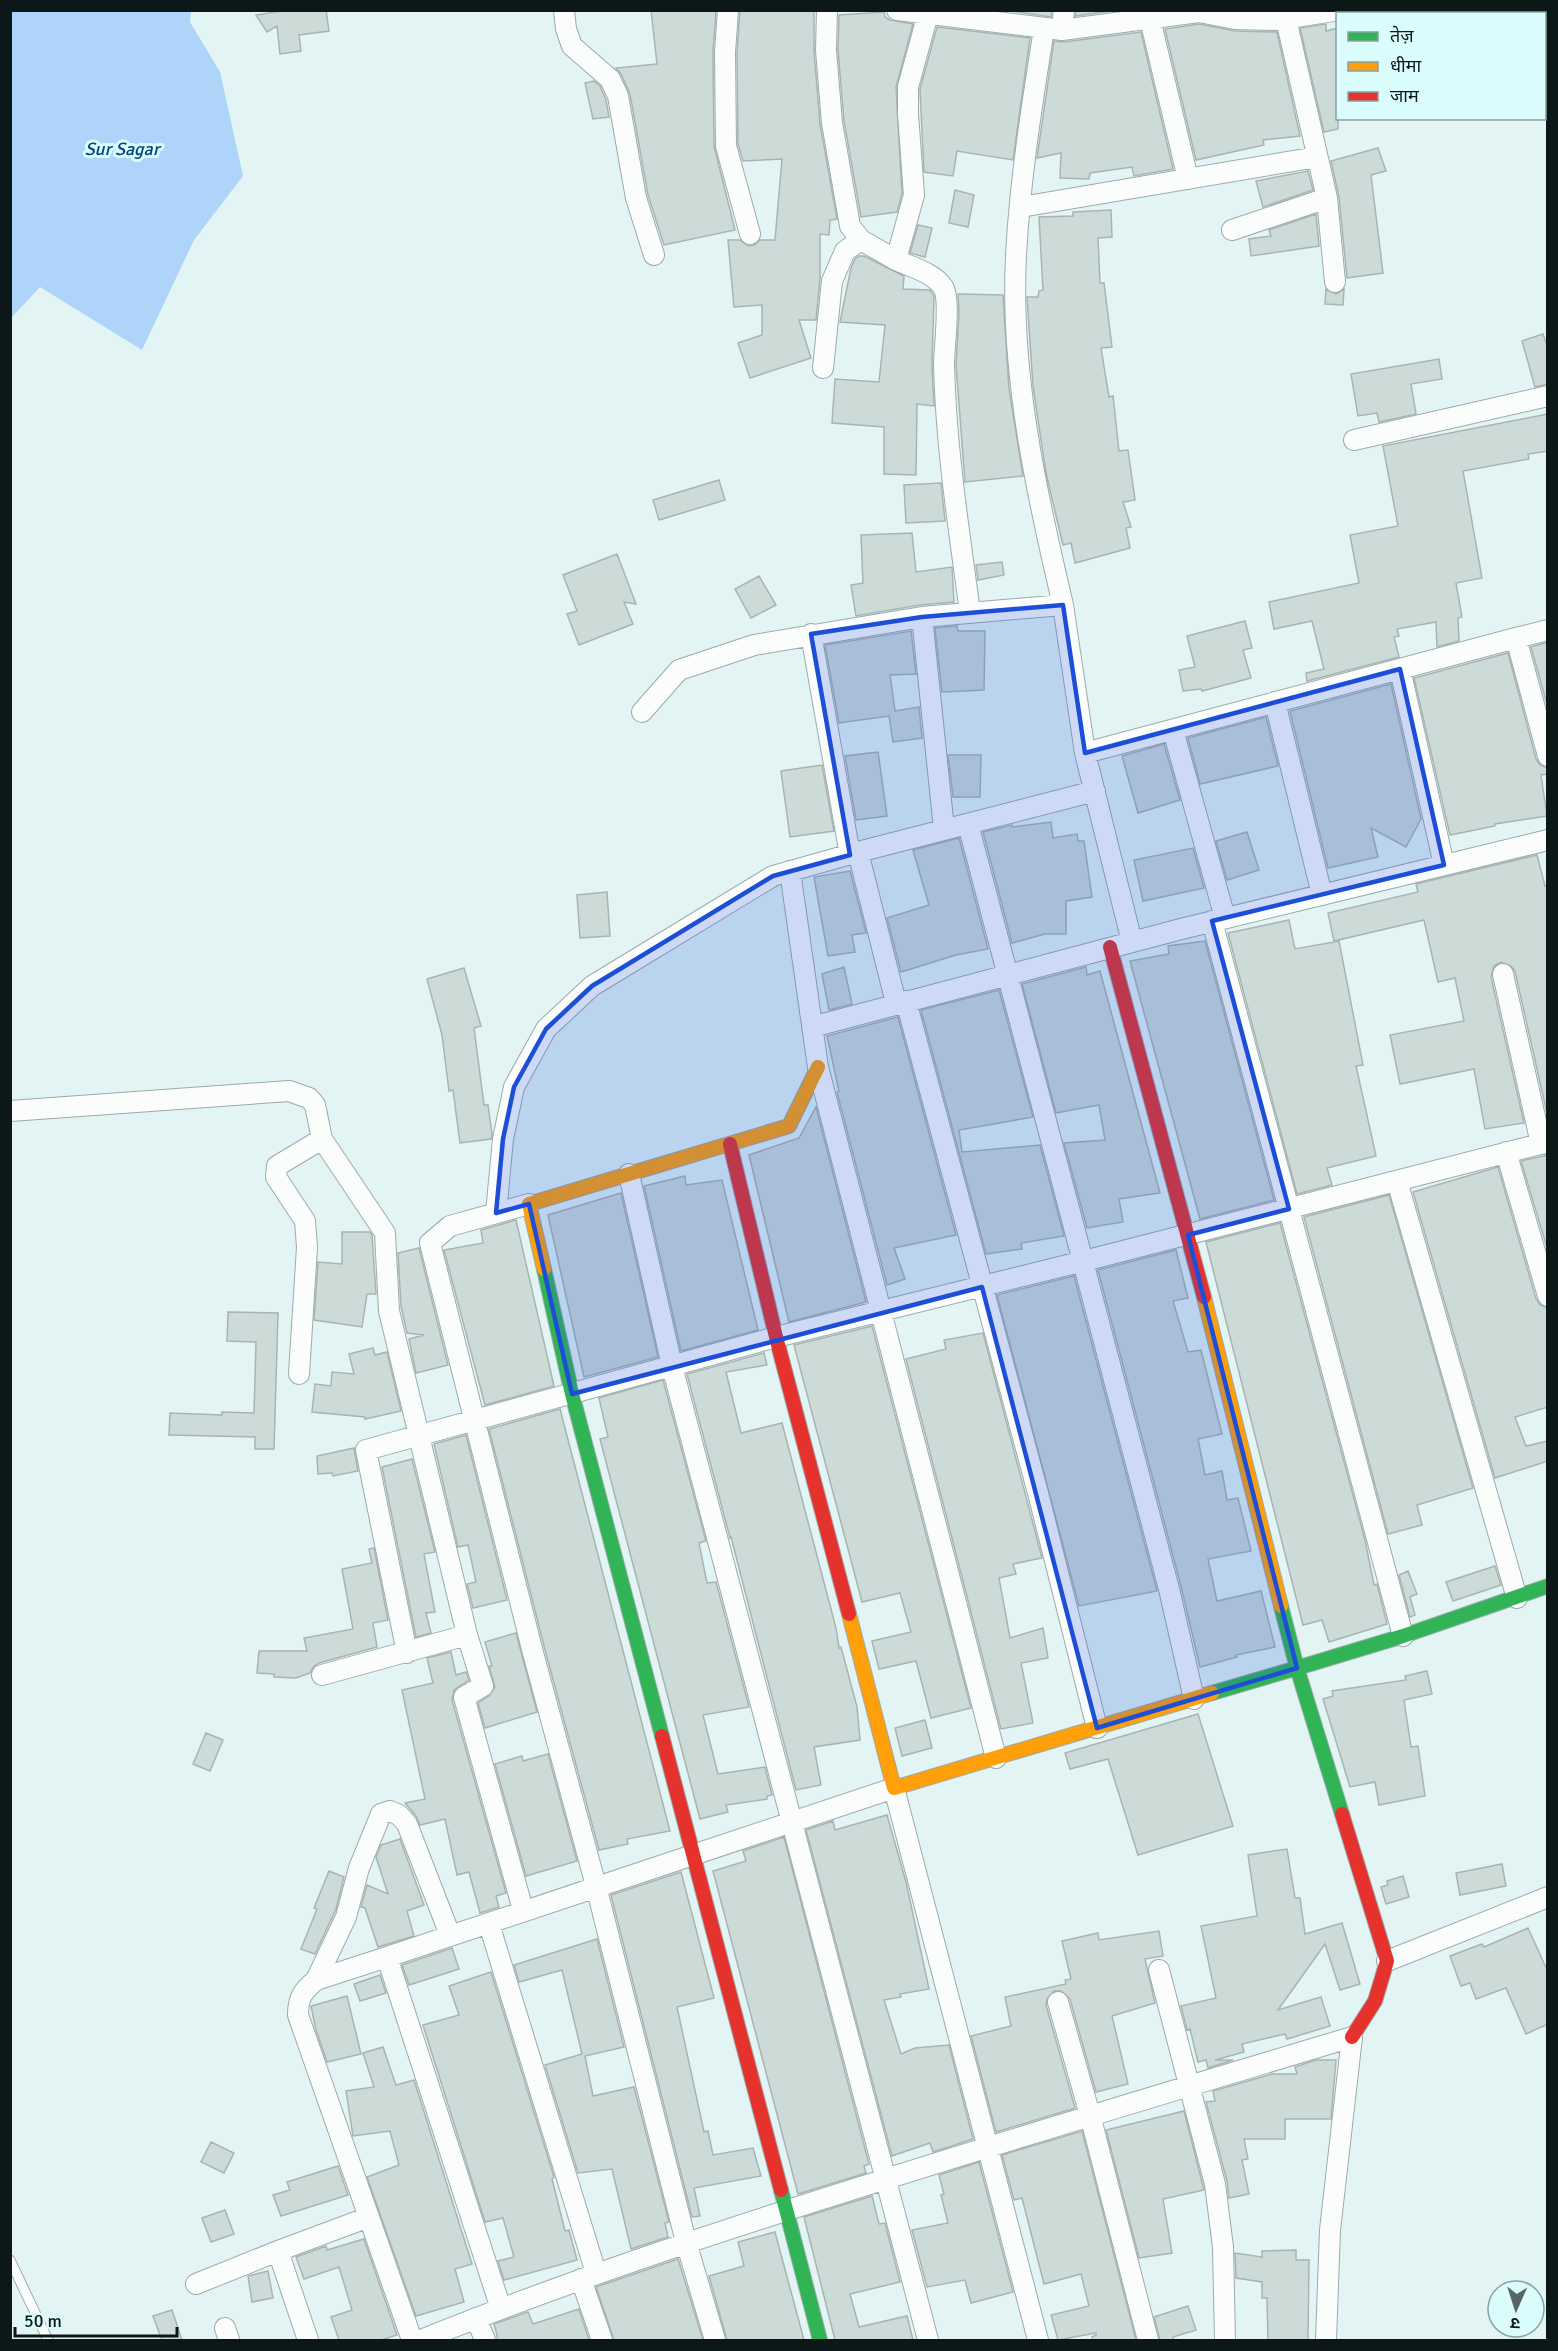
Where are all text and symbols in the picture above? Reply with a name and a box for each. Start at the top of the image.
legend [1336,12,1546,120]
text: तेज़ [1390,25,1414,47]
text: धीमा [1390,55,1421,77]
text: जाम [1390,85,1420,107]
water label: Sur Sagar [85,138,162,160]
north arrow [1486,2279,1546,2339]
scale bar [15,2300,177,2338]
text: 50 m [24,2310,62,2332]
text: उ [1509,2313,1520,2333]

